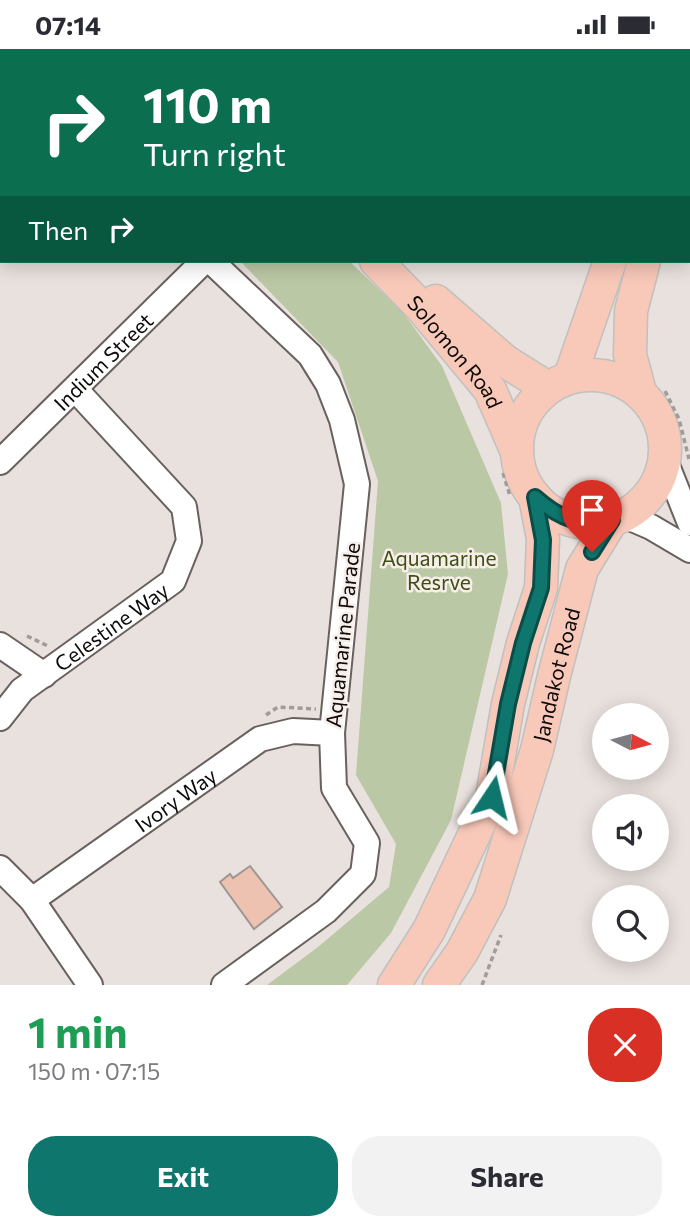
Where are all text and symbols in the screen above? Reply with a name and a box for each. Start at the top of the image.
text: 07:14 [35,9,101,40]
text: 110 m [143,73,272,133]
icon: right [28,77,119,168]
text: Turn right [143,133,286,173]
icon: right [102,210,140,248]
text: Then [28,214,88,245]
street label: Solomon Road [403,289,509,412]
street label: Indium Street [48,307,157,415]
pin [562,480,622,552]
icon: arrive [573,491,611,529]
street label: Aquamarine Parade [320,541,364,729]
park label: Aquamarine Resrve [381,545,497,594]
street label: Celestine Way [49,576,173,675]
street label: Jandakot Road [527,605,584,744]
north arrow [592,703,668,781]
map controls [592,703,669,962]
position arrow [455,760,529,834]
street label: Ivory Way [129,762,221,836]
button: sound [592,794,669,871]
button: search [592,885,669,962]
text: 1 min [28,1005,128,1057]
button: close [588,1008,662,1082]
text: 150 m · 07:15 [28,1057,160,1085]
button: Exit [28,1136,338,1216]
button: Share [352,1136,662,1216]

